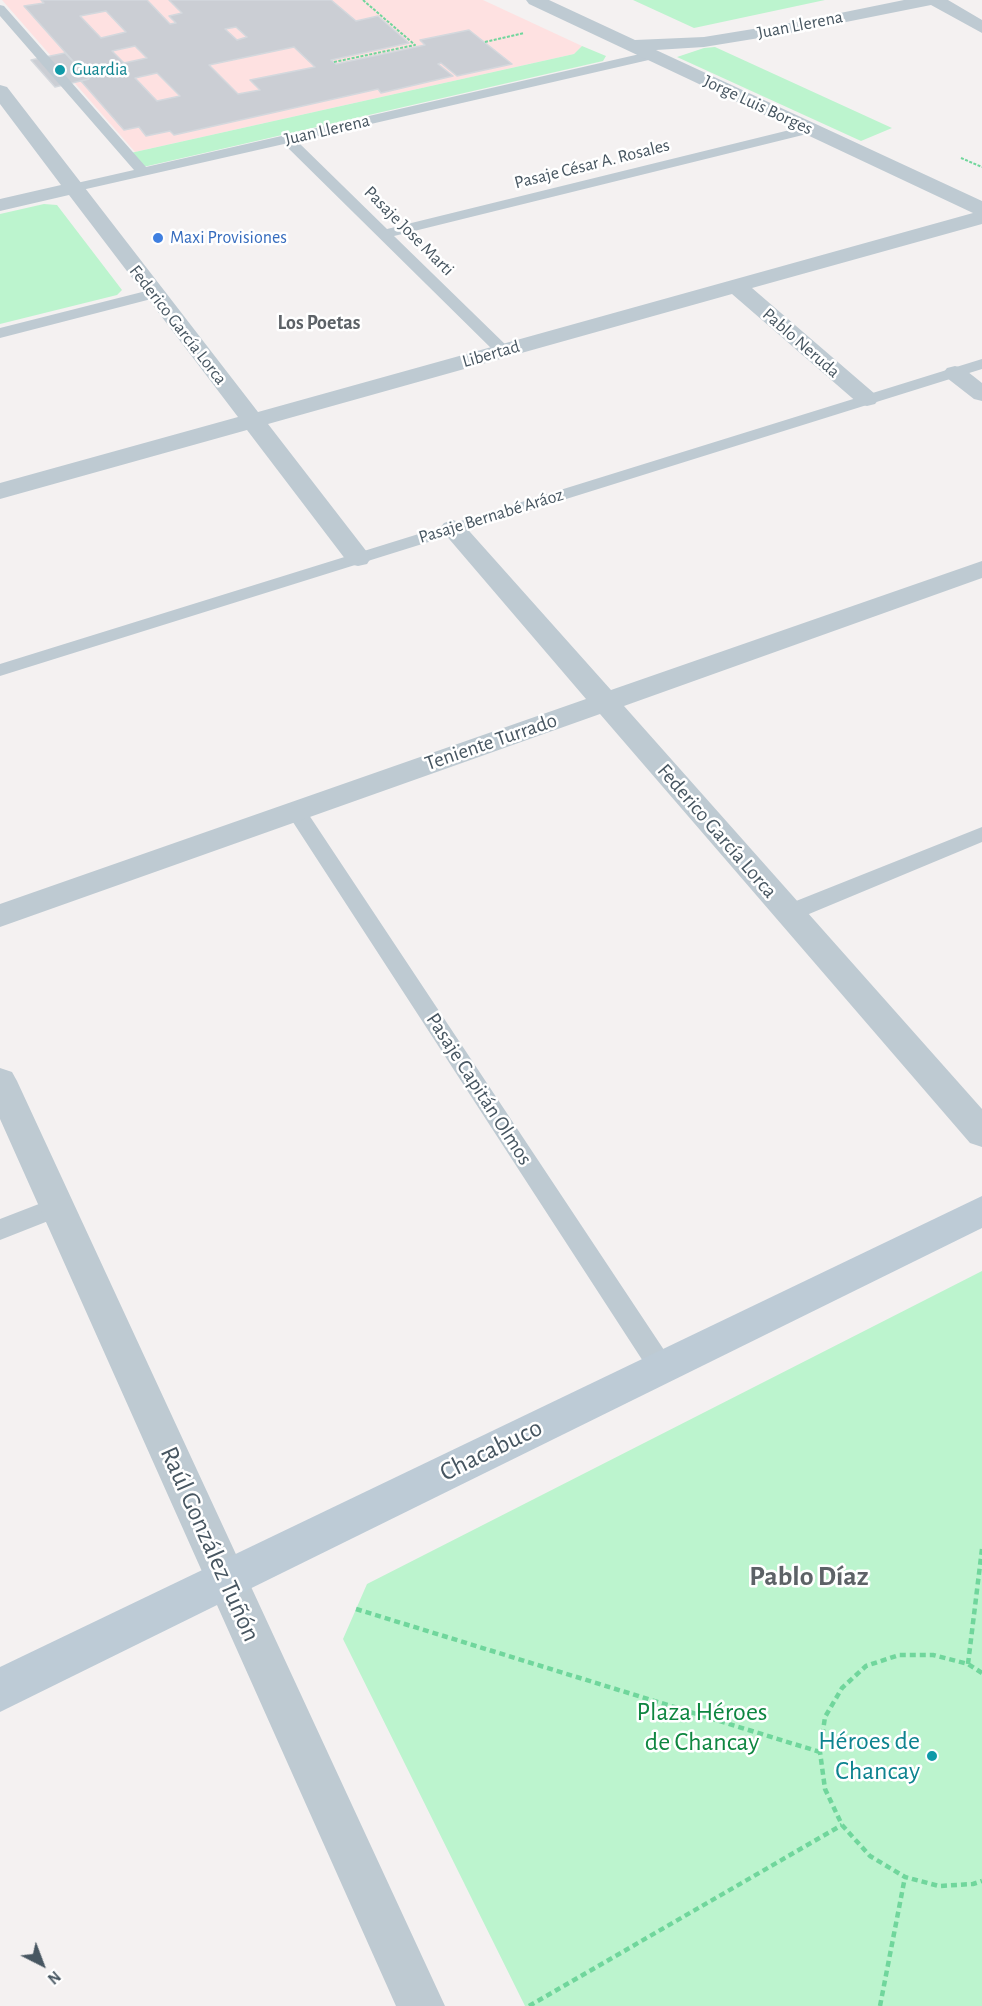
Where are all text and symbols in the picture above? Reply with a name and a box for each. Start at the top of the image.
street label: Juan Llerena [755,6,845,44]
place label: Guardia [72,59,128,81]
marker: Guardia [53,63,67,77]
street label: Jorge Luis Borges [700,70,816,140]
street label: Juan Llerena [282,110,372,150]
street label: Pasaje César A. Rosales [512,134,672,194]
street label: Pasaje Jose Marti [360,182,458,280]
place label: Maxi Provisiones [170,227,287,249]
marker: Maxi Provisiones [151,231,165,245]
street label: Federico García Lorca [125,261,231,389]
street label: Pablo Neruda [758,304,844,382]
district label: Los Poetas [278,311,360,335]
street label: Libertad [460,336,522,372]
street label: Pasaje Bernabé Aráoz [416,484,566,548]
street label: Teniente Turrado [422,708,560,776]
street label: Federico García Lorca [652,759,782,903]
street label: Pasaje Capitán Olmos [420,1008,538,1170]
street label: Chacabuco [435,1412,547,1488]
street label: Raúl González Tuñón [153,1442,267,1646]
district label: Pablo Díaz [749,1560,869,1594]
park label: Plaza Héroes de Chancay [637,1696,767,1757]
place label: Héroes de Chancay [818,1725,920,1786]
marker: Héroes de Chancay [925,1749,939,1763]
north arrow [12,1934,72,1994]
text: N [45,1968,64,1987]

